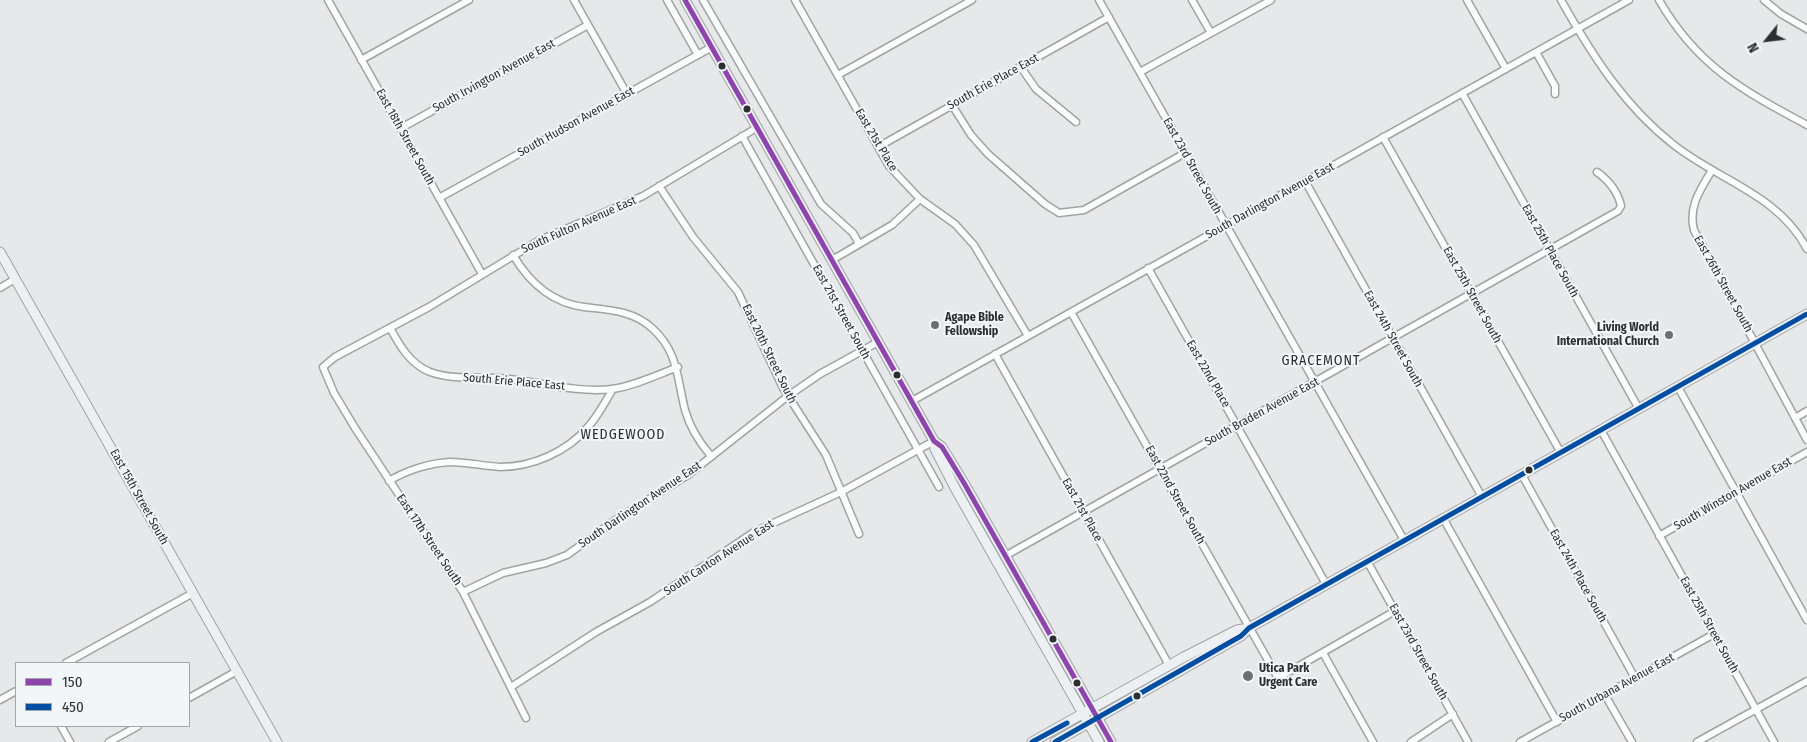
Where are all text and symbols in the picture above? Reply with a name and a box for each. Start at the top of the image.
north arrow [1742,15,1792,65]
street label: South Irvington Avenue East [430,36,558,116]
text: N [1744,40,1763,55]
street label: South Erie Place East [945,51,1041,113]
unlabelled marker [717,61,727,71]
street label: South Hudson Avenue East [515,84,637,160]
street label: East 18th Street South [373,86,437,188]
unlabelled marker [742,104,752,114]
street label: East 21st Place [852,106,900,174]
street label: East 23rd Street South [1160,115,1224,217]
street label: South Darlington Avenue East [1203,160,1337,242]
street label: South Fulton Avenue East [519,193,639,257]
street label: East 25th Place South [1518,202,1582,300]
street label: East 26th Street South [1690,233,1756,335]
street label: East 25th Street South [1440,244,1504,346]
street label: East 21st Street South [809,262,873,362]
street label: East 24th Street South [1360,288,1426,390]
street label: East 20th Street South [739,302,799,406]
place label: Agape Bible Fellowship [945,311,1004,339]
marker: Agape Bible Fellowship [929,319,941,331]
place label: Living World International Church [1557,321,1659,349]
marker: Living World International Church [1663,329,1675,341]
street label: East 22nd Place [1183,338,1233,410]
district label: GRACEMONT [1280,353,1362,369]
street label: South Erie Place East [462,370,566,394]
unlabelled marker [892,370,902,380]
street label: South Braden Avenue East [1202,375,1322,449]
district label: WEDGEWOOD [579,427,667,443]
street label: East 22nd Street South [1142,443,1208,547]
street label: East 15th Street South [107,447,171,547]
street label: South Winston Avenue East [1672,454,1794,534]
street label: South Darlington Avenue East [576,458,704,552]
unlabelled marker [1524,465,1534,475]
street label: East 21st Place [1059,476,1105,544]
street label: East 17th Street South [393,492,465,588]
street label: South Canton Avenue East [661,517,777,599]
street label: East 24th Place South [1546,527,1610,625]
street label: East 25th Street South [1677,574,1741,676]
street label: East 23rd Street South [1386,601,1450,703]
unlabelled marker [1048,634,1058,644]
street label: South Urbana Avenue East [1557,650,1677,726]
legend [15,662,190,727]
place label: Utica Park Urgent Care [1259,662,1317,690]
marker: Utica Park Urgent Care [1241,669,1255,683]
text: 150 [62,673,83,691]
unlabelled marker [1072,678,1082,688]
unlabelled marker [1132,691,1142,701]
text: 450 [62,698,84,716]

